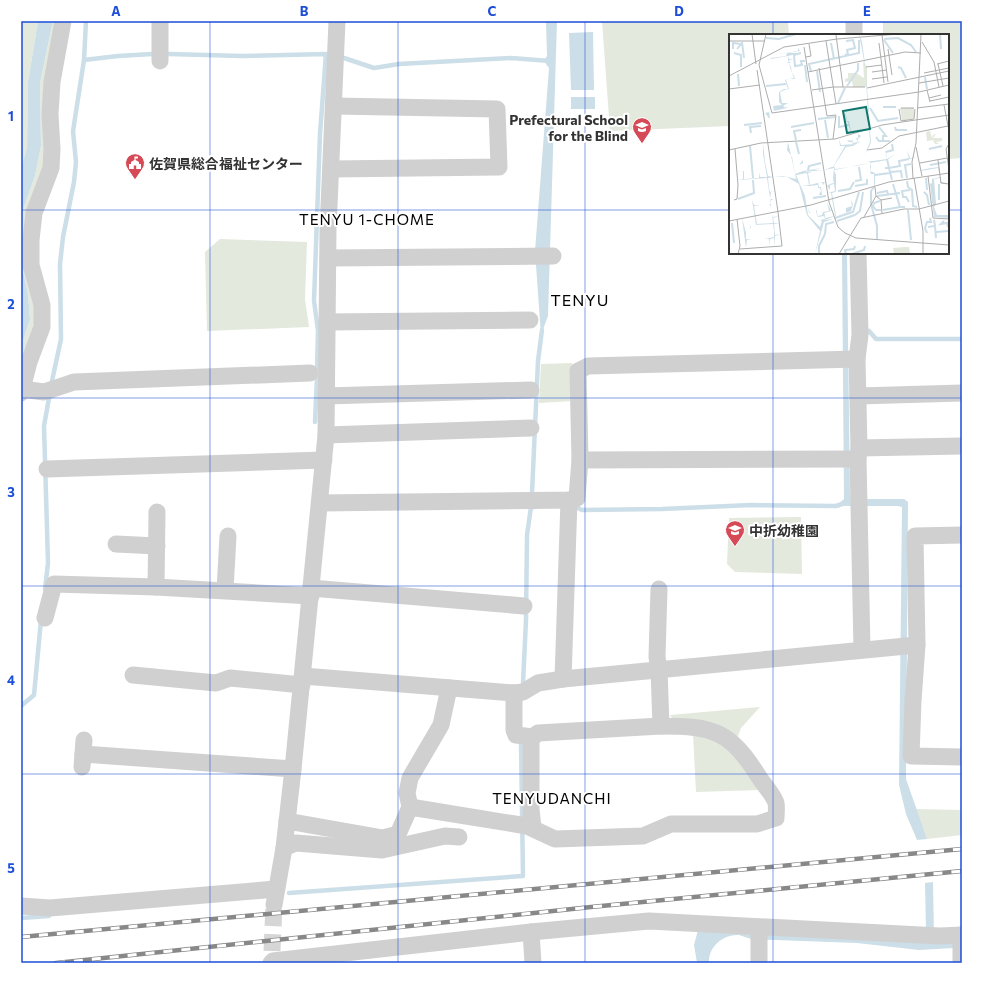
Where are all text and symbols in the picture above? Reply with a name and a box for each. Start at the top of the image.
text: A [111,3,121,19]
text: B [300,3,309,19]
text: C [488,3,497,19]
text: D [674,3,684,19]
text: E [863,3,871,19]
inset map [729,34,949,254]
text: 1 [8,108,14,124]
place label: Prefectural School for the Blind [509,111,628,144]
school or university icon: Prefectural School for the Blind [631,116,653,144]
public building icon: 佐賀県総合福祉センター [124,152,146,180]
place label: 佐賀県総合福祉センター [149,155,303,172]
district label: TENYU 1-CHOME [299,210,435,228]
district label: TENYU [551,290,609,309]
text: 2 [7,296,15,312]
text: 3 [7,484,15,500]
school or university icon: 中折幼稚園 [724,519,746,547]
place label: 中折幼稚園 [749,522,819,539]
text: 4 [7,672,15,688]
district label: TENYUDANCHI [492,789,612,807]
text: 5 [7,860,15,876]

